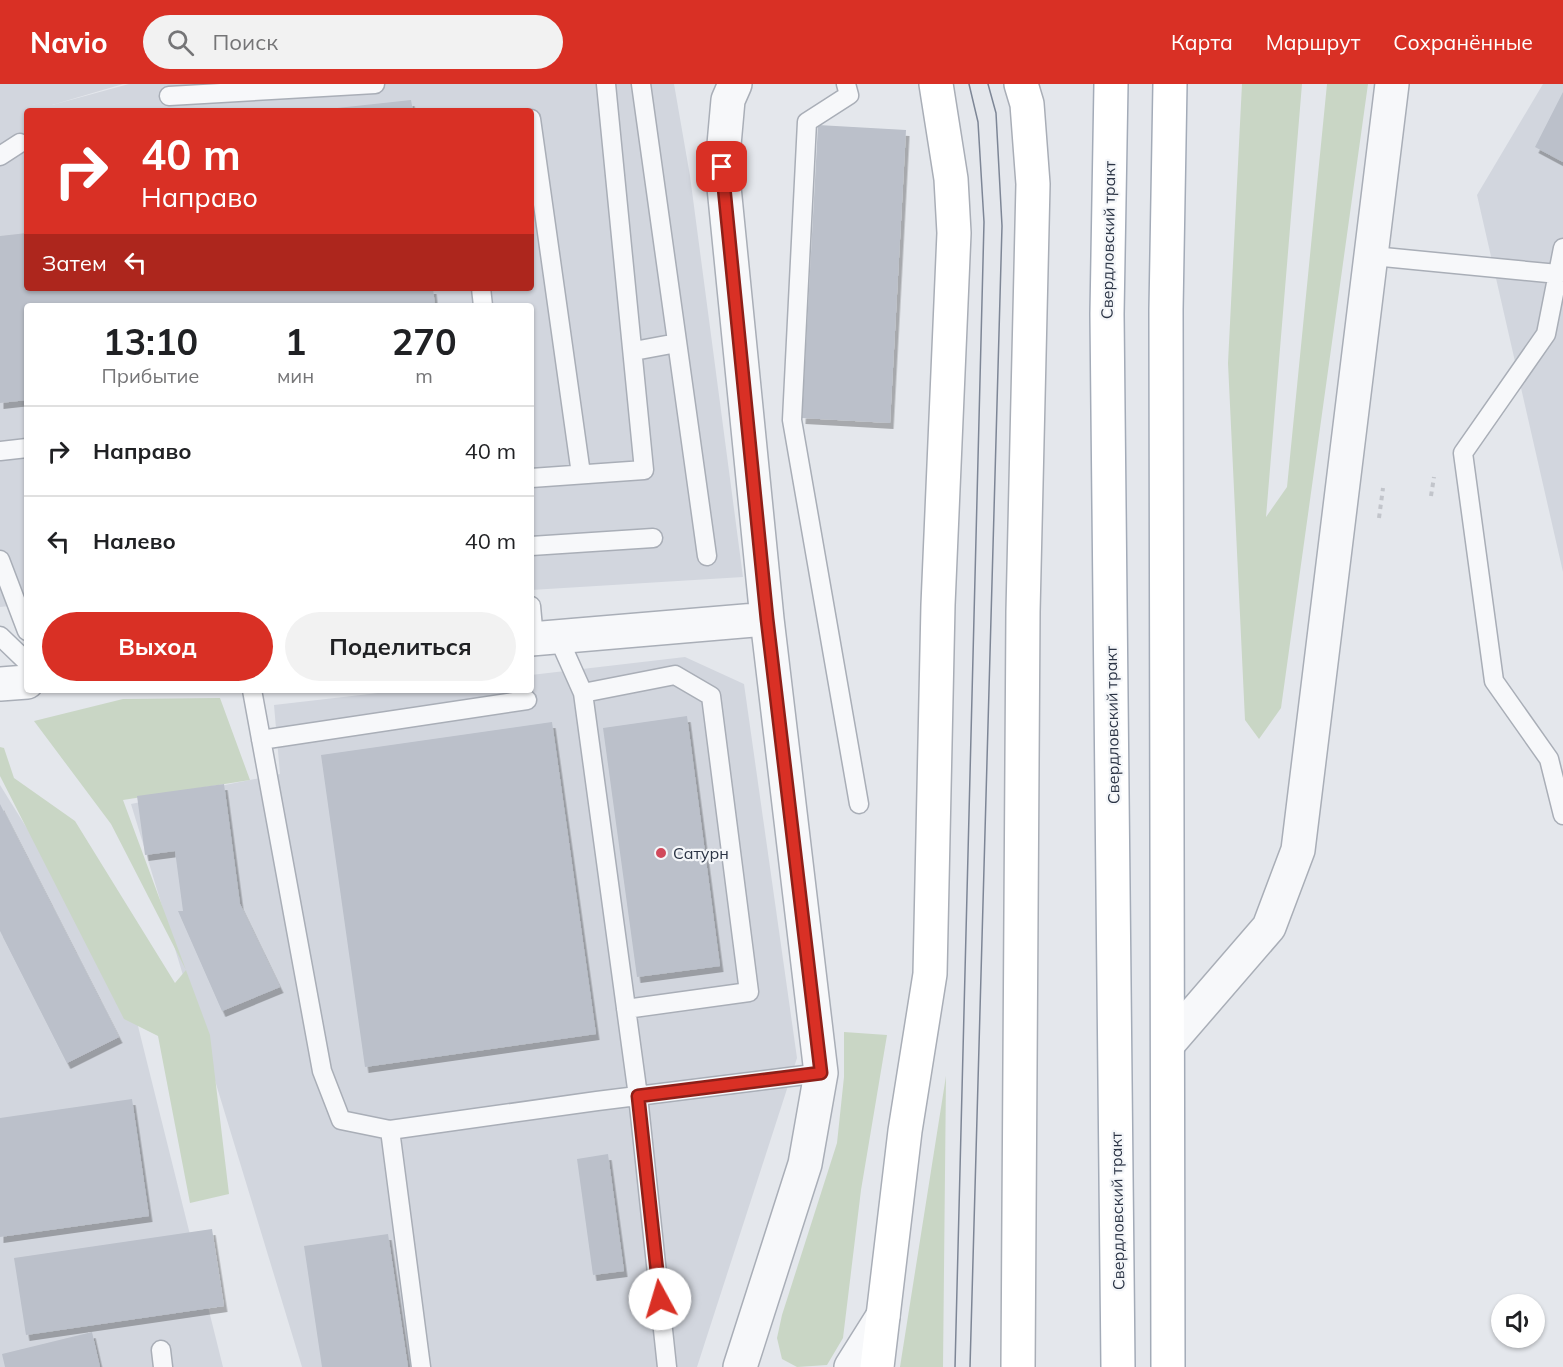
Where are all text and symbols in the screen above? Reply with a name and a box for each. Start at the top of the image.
search box [143,15,563,69]
text: Navio [30,25,107,60]
icon: search [164,26,197,59]
text: Поиск [212,28,278,56]
text: Карта [1171,29,1233,55]
text: Маршрут [1266,29,1360,55]
text: Сохранённые [1393,29,1533,55]
text: 40 m [141,128,241,181]
icon: right [42,132,120,210]
pin [696,141,747,192]
icon: arrive [705,150,738,183]
street label: Свердловский тракт [1097,160,1119,319]
text: Направо [141,180,258,214]
icon: left [119,246,152,279]
text: Затем [42,249,107,277]
text: 13:10 [103,319,198,364]
text: 1 [285,319,306,364]
text: 270 [392,319,457,364]
text: Прибытие [101,363,199,388]
text: мин [277,363,314,388]
text: m [415,363,433,388]
icon: right [42,435,75,468]
text: Направо [93,437,191,465]
text: 40 m [465,437,516,465]
icon: left [42,525,75,558]
text: Налево [93,527,176,555]
text: 40 m [465,527,516,555]
button: Выход [42,612,273,681]
button: Поделиться [285,612,516,681]
street label: Свердловский тракт [1101,645,1123,804]
place label: Сатурн [673,843,729,863]
marker: Сатурн [654,846,668,860]
street label: Свердловский тракт [1106,1131,1128,1290]
position arrow [628,1267,692,1331]
map controls [1491,1294,1545,1348]
button: sound [1491,1294,1545,1348]

